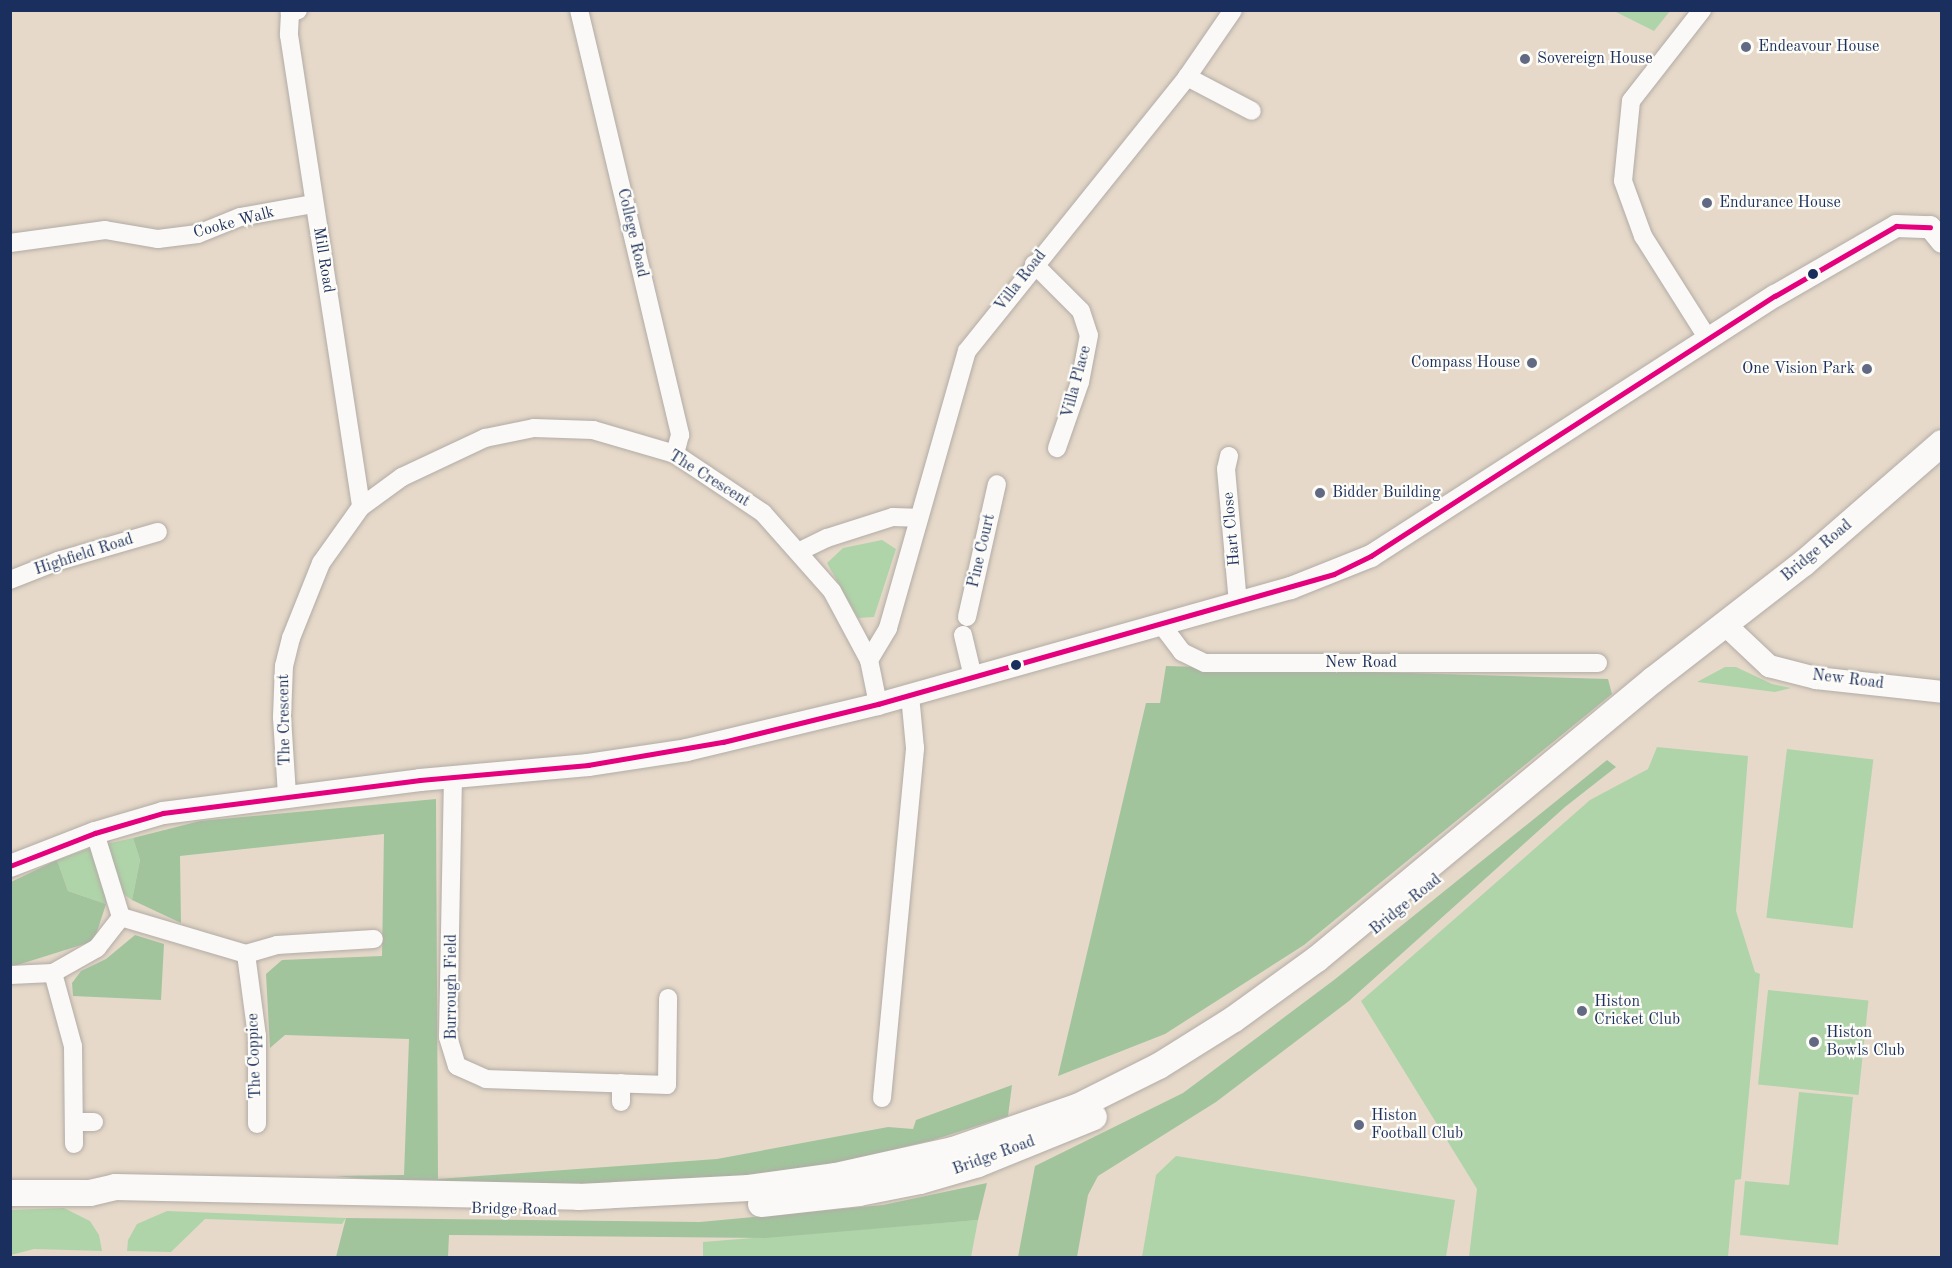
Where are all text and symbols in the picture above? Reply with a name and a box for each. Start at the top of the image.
place label: Endeavour House [1758,37,1879,57]
marker: Endeavour House [1739,40,1753,54]
place label: Sovereign House [1537,49,1653,69]
marker: Sovereign House [1518,52,1532,66]
street label: College Road [612,187,652,279]
place label: Endurance House [1719,193,1841,213]
marker: Endurance House [1700,196,1714,210]
street label: Cooke Walk [191,203,277,243]
street label: Mill Road [308,226,338,294]
street label: Villa Road [991,246,1051,316]
unlabelled marker [1807,268,1819,280]
street label: Villa Place [1058,344,1096,420]
place label: Compass House [1411,353,1520,373]
marker: Compass House [1525,356,1539,370]
place label: One Vision Park [1742,359,1855,379]
marker: One Vision Park [1860,362,1874,376]
street label: The Crescent [665,446,753,512]
place label: Bidder Building [1332,483,1441,503]
marker: Bidder Building [1313,486,1327,500]
street label: Hart Close [1219,491,1245,567]
street label: Pine Court [964,512,1000,590]
street label: Bridge Road [1778,516,1856,586]
street label: Highfield Road [32,530,136,580]
street label: New Road [1325,653,1397,673]
unlabelled marker [1010,659,1022,671]
street label: New Road [1811,666,1885,694]
street label: The Crescent [275,674,295,766]
street label: Bridge Road [1366,870,1446,940]
street label: Burrough Field [442,934,462,1040]
place label: Histon Cricket Club [1594,992,1680,1030]
marker: Histon Cricket Club [1575,1004,1589,1018]
street label: The Coppice [244,1013,266,1099]
place label: Histon Bowls Club [1826,1023,1905,1061]
marker: Histon Bowls Club [1807,1035,1821,1049]
place label: Histon Football Club [1371,1106,1463,1144]
marker: Histon Football Club [1352,1118,1366,1132]
street label: Bridge Road [950,1132,1038,1180]
street label: Bridge Road [471,1200,557,1220]

